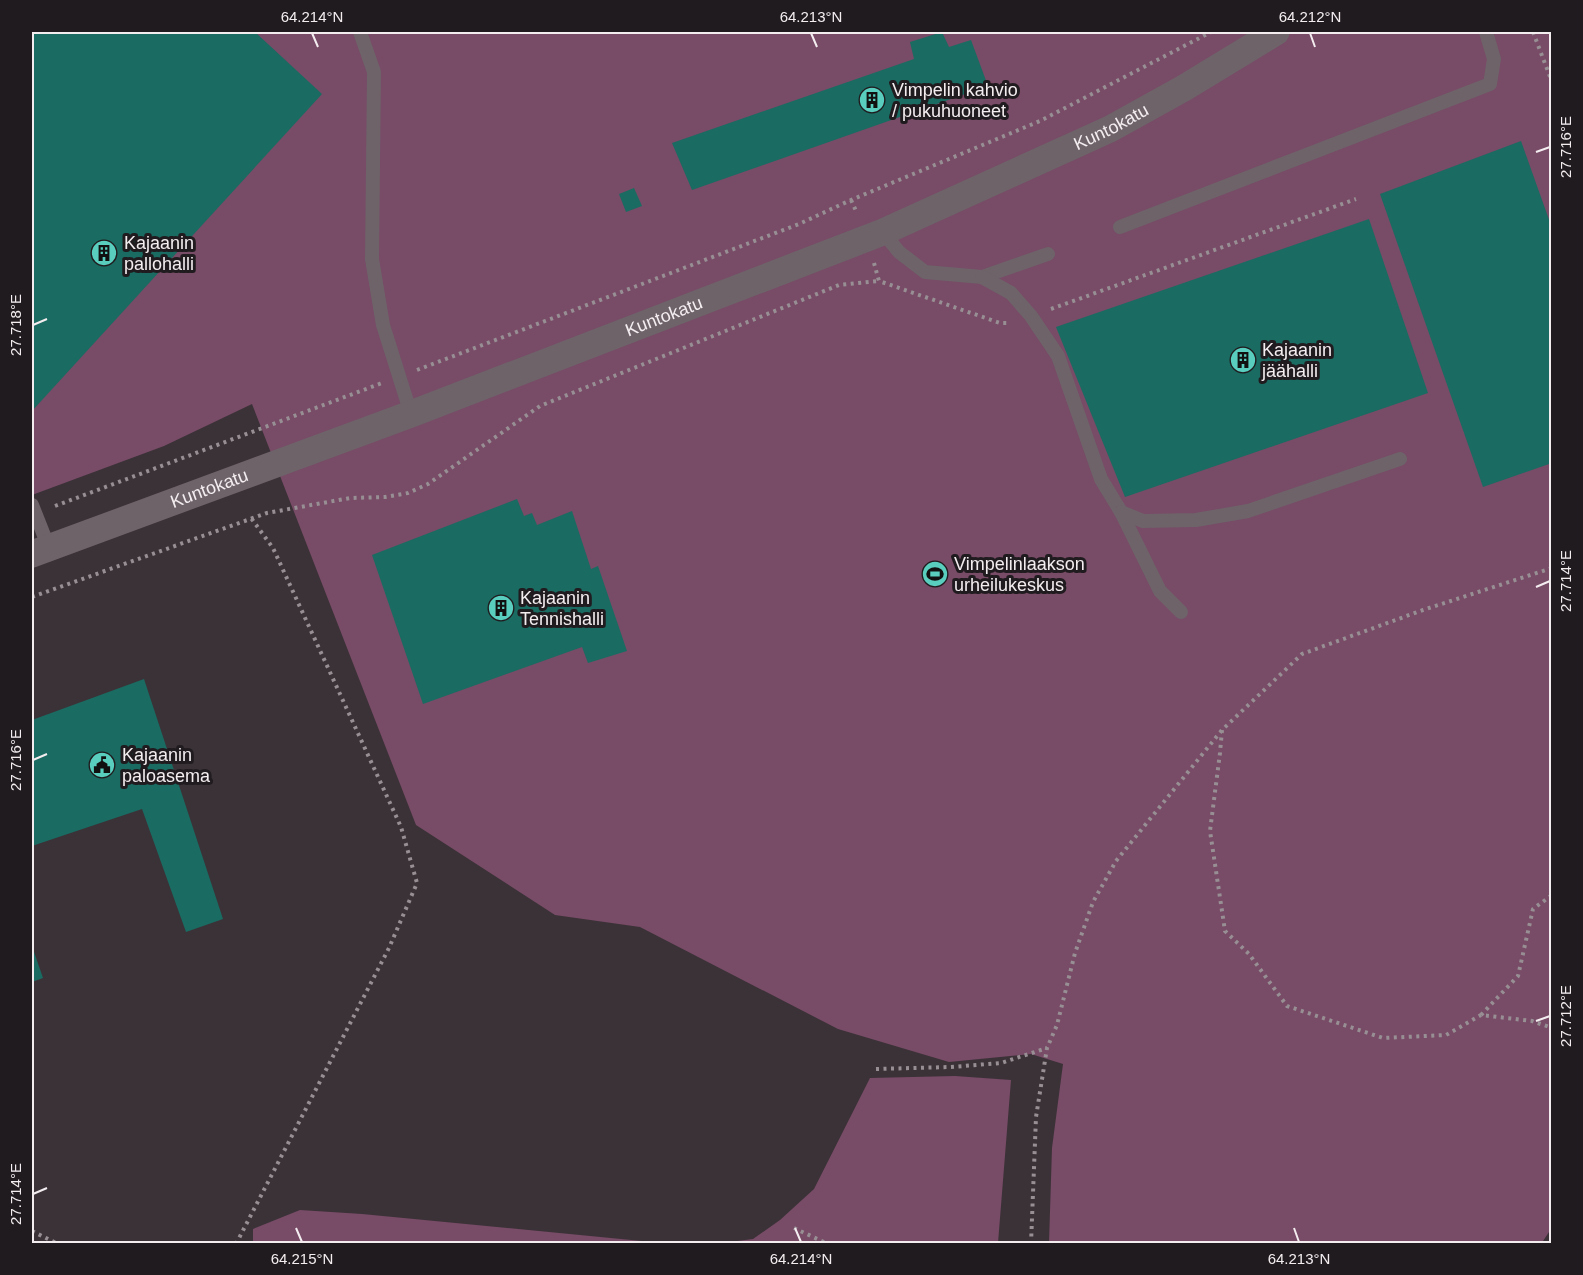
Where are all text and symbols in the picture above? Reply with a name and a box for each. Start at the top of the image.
text: 64.214°N [281,8,343,25]
text: 64.213°N [780,8,842,25]
text: 64.212°N [1279,8,1341,25]
place label: Vimpelin kahvio / pukuhuoneet [892,80,1018,121]
building icon: Vimpelin kahvio / pukuhuoneet [857,85,887,115]
street label: Kuntokatu [1071,100,1152,154]
text: 27.716°E [1557,116,1574,178]
place label: Kajaanin pallohalli [124,233,194,274]
building icon: Kajaanin pallohalli [89,238,119,268]
street label: Kuntokatu [622,293,705,340]
text: 27.718°E [7,294,24,356]
place label: Kajaanin jäähalli [1261,340,1332,381]
building icon: Kajaanin jäähalli [1228,345,1258,375]
street label: Kuntokatu [168,465,251,512]
text: 27.714°E [1557,550,1574,612]
place label: Vimpelinlaakson urheilukeskus [954,554,1085,595]
sports icon: Vimpelinlaakson urheilukeskus [920,559,950,589]
place label: Kajaanin Tennishalli [520,588,604,629]
building icon: Kajaanin Tennishalli [486,593,516,623]
text: 27.716°E [7,729,24,791]
place label: Kajaanin paloasema [122,745,211,786]
public building icon: Kajaanin paloasema [87,750,117,780]
text: 27.712°E [1557,985,1574,1047]
text: 27.714°E [7,1163,24,1225]
text: 64.215°N [271,1250,333,1267]
text: 64.214°N [770,1250,832,1267]
text: 64.213°N [1268,1250,1330,1267]

